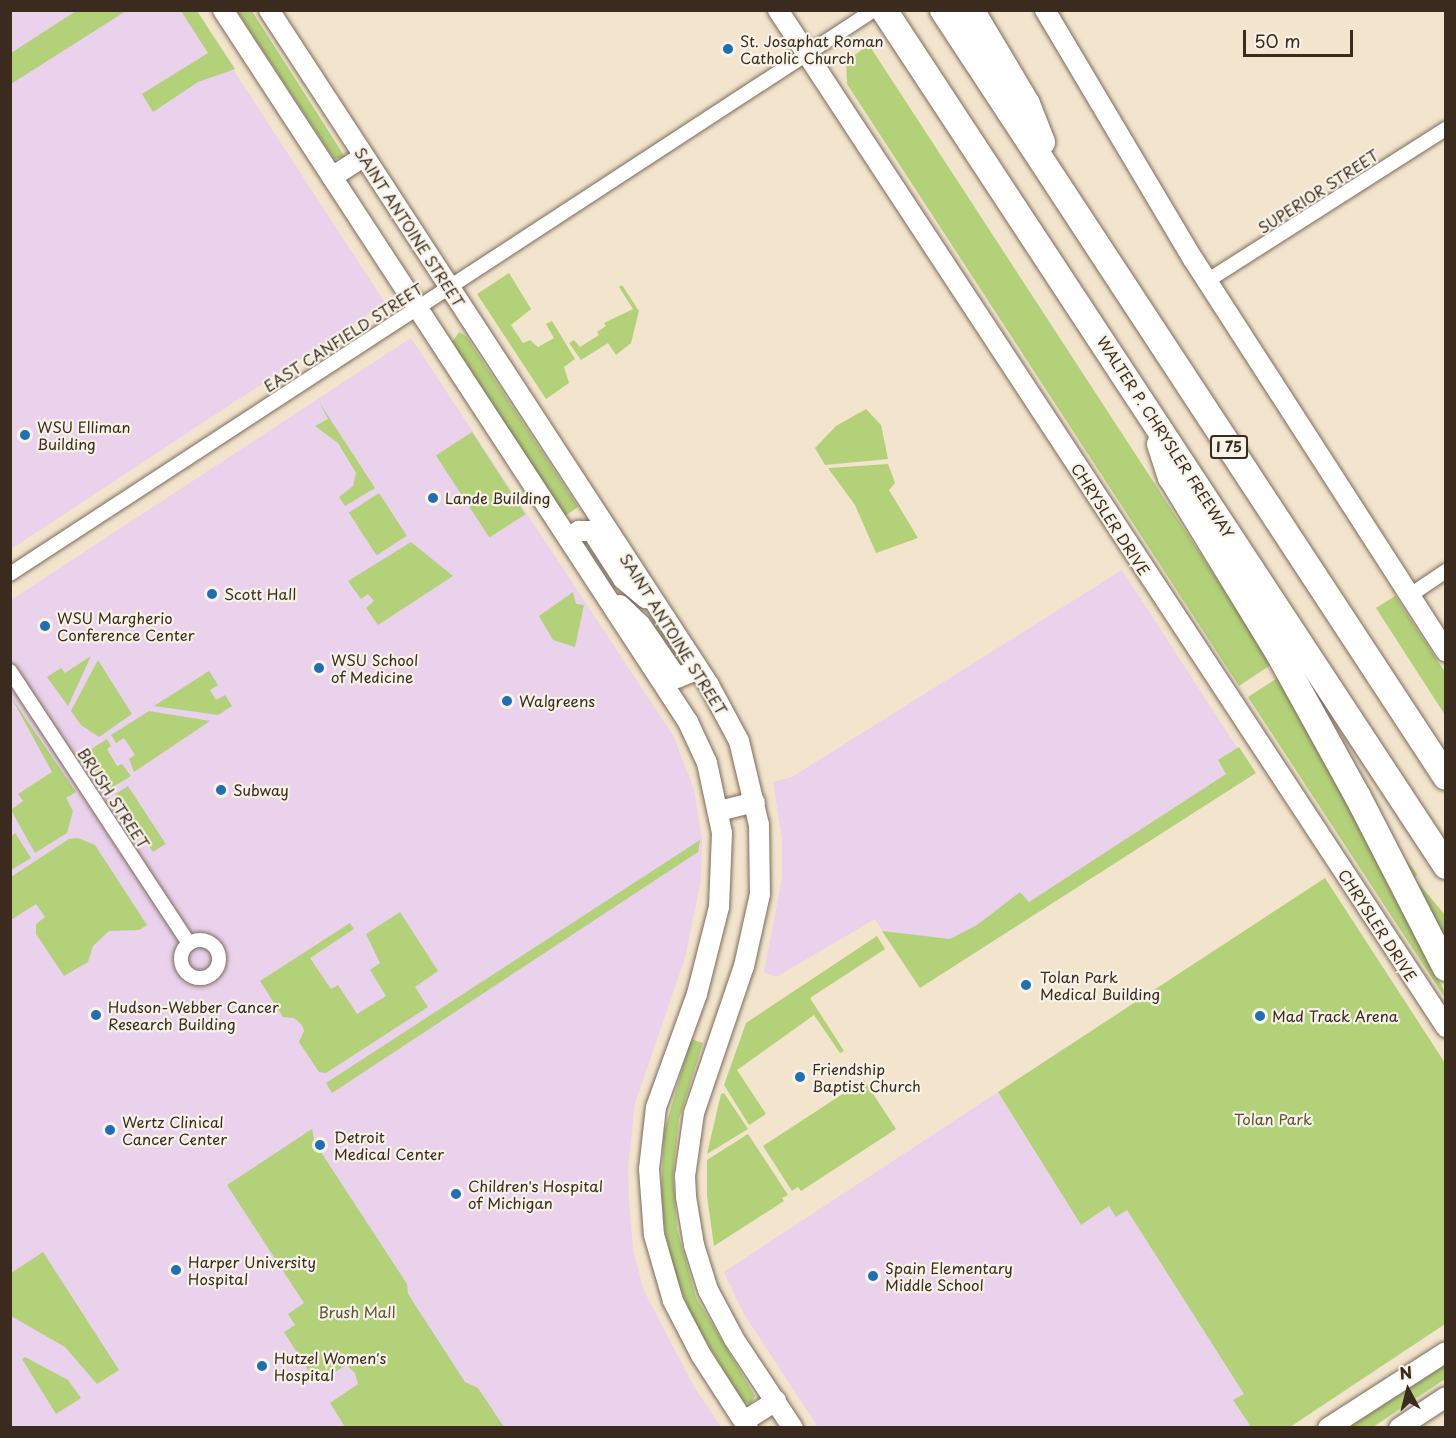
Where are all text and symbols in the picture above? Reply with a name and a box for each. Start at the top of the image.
scale bar [1246,18,1356,56]
text: 50 m [1254,27,1301,54]
place label: St. Josaphat Roman Catholic Church [740,31,885,66]
marker: St. Josaphat Roman Catholic Church [721,42,735,56]
street label: SAINT ANTOINE STREET [351,143,469,311]
street label: SUPERIOR STREET [1254,145,1382,237]
street label: EAST CANFIELD STREET [260,279,426,395]
street label: WALTER P. CHRYSLER FREEWAY [1092,330,1240,544]
place label: WSU Elliman Building [37,417,131,452]
marker: WSU Elliman Building [18,428,32,442]
road number: I 75 [1210,436,1248,458]
street label: CHRYSLER DRIVE [1068,459,1154,579]
place label: Lande Building [445,489,551,507]
marker: Lande Building [426,491,440,505]
street label: SAINT ANTOINE STREET [617,549,731,719]
place label: Scott Hall [224,585,296,603]
marker: Scott Hall [205,587,219,601]
place label: WSU Margherio Conference Center [57,608,195,643]
marker: WSU Margherio Conference Center [38,619,52,633]
place label: WSU School of Medicine [331,650,419,685]
marker: WSU School of Medicine [312,661,326,675]
place label: Walgreens [519,692,595,710]
marker: Walgreens [500,694,514,708]
street label: BRUSH STREET [75,744,153,852]
place label: Subway [233,781,289,799]
marker: Subway [214,783,228,797]
street label: CHRYSLER DRIVE [1335,865,1421,985]
place label: Tolan Park Medical Building [1040,967,1160,1002]
marker: Tolan Park Medical Building [1017,976,1035,994]
place label: Hudson-Webber Cancer Research Building [108,997,280,1032]
place label: Mad Track Arena [1272,1007,1398,1025]
marker: Hudson-Webber Cancer Research Building [89,1008,103,1022]
marker: Mad Track Arena [1253,1009,1267,1023]
place label: Friendship Baptist Church [812,1059,921,1094]
marker: Friendship Baptist Church [793,1070,807,1084]
park label: Tolan Park [1234,1110,1312,1128]
place label: Wertz Clinical Cancer Center [122,1112,228,1147]
marker: Wertz Clinical Cancer Center [103,1123,117,1137]
place label: Detroit Medical Center [334,1127,445,1162]
marker: Detroit Medical Center [311,1136,329,1154]
place label: Children's Hospital of Michigan [468,1176,603,1211]
marker: Children's Hospital of Michigan [449,1187,463,1201]
place label: Harper University Hospital [188,1252,317,1287]
place label: Spain Elementary Middle School [885,1258,1013,1293]
marker: Harper University Hospital [169,1263,183,1277]
marker: Spain Elementary Middle School [866,1269,880,1283]
park label: Brush Mall [318,1303,396,1321]
place label: Hutzel Women's Hospital [274,1348,387,1383]
marker: Hutzel Women's Hospital [255,1359,269,1373]
text: N [1398,1359,1414,1385]
north arrow [1378,1360,1438,1420]

